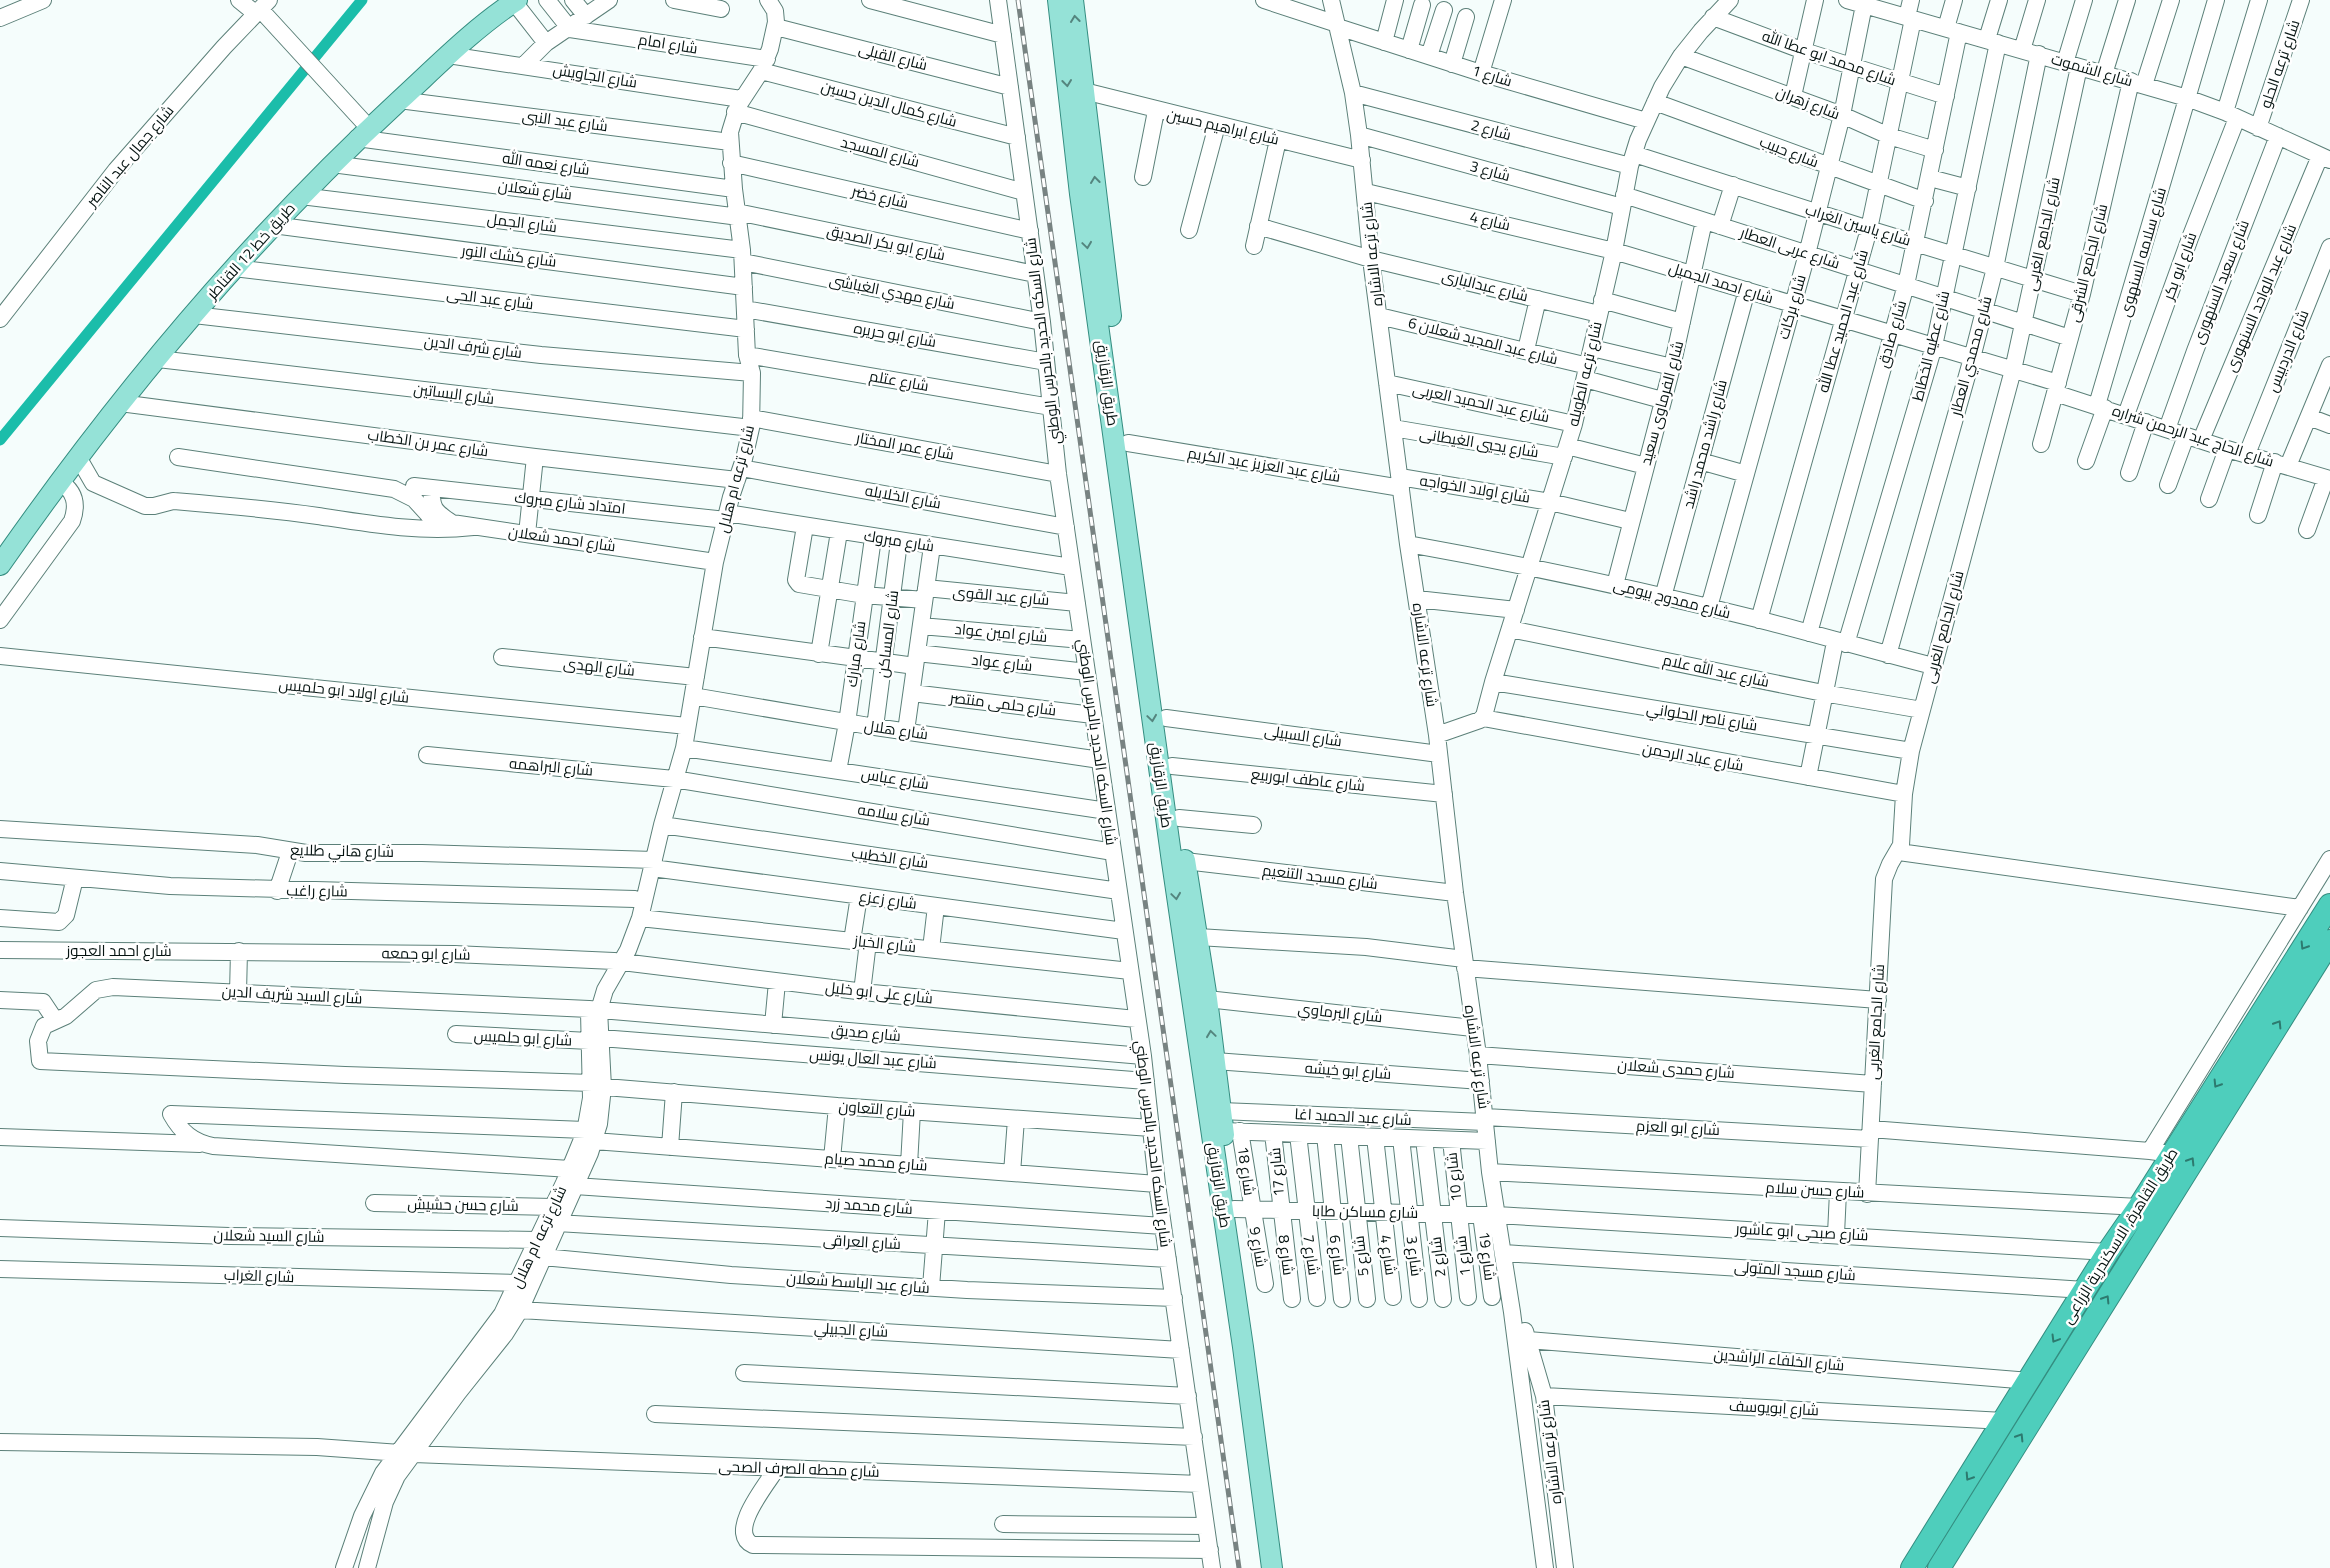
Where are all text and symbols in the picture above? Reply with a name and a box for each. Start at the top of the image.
one-way arrow [1070,14,1081,22]
street label: شارع ترعه الحلو [2254,17,2305,111]
street label: شارع محمد ابو عطا الله [1759,24,1899,91]
street label: شارع امام [637,27,699,60]
street label: شارع القبلى [856,37,930,76]
street label: شارع الشموت [2049,47,2136,92]
street label: شارع الجاويش [551,58,639,94]
street label: شارع 1 [1469,59,1515,92]
street label: شارع كمال الدين حسين [819,74,960,133]
one-way arrow [1061,80,1072,88]
street label: شارع زهران [1773,80,1843,125]
street label: شارع جمال عبد الناصر [80,100,179,212]
street label: شارع ابراهيم حسين [1165,102,1282,151]
street label: شارع عبد النبى [521,104,609,137]
street label: شارع 2 [1468,113,1514,146]
street label: شارع المسجد [838,130,922,173]
street label: شارع حبيب [1756,130,1822,173]
street label: شارع نعمه الله [501,146,591,181]
street label: شارع 3 [1467,154,1513,187]
street label: شارع شعلان [497,174,573,205]
one-way arrow [1090,175,1101,183]
street label: شارع الجامع الغربى [2019,175,2066,293]
street label: شارع خضر [849,179,911,214]
street label: شارع سلامه السنهوى [2113,184,2172,319]
street label: طريق خط 12 القناطر [200,197,300,305]
street label: شارع ياسين الغراب [1802,198,1914,252]
street label: شارع ترعه الاشاره [1355,201,1388,307]
street label: شارع الجامع الشرقى [2062,201,2113,324]
street label: شارع 4 [1468,205,1513,236]
street label: شارع الجمل [486,207,558,238]
street label: شارع سعيد السنهورى [2186,216,2255,347]
street label: شارع ابو بكر الصديق [825,219,947,266]
street label: شارع عربى العطار [1736,220,1843,274]
street label: شارع عبد الواحد السنهورى [2219,220,2302,375]
street label: شارع ابو بكر [2156,229,2202,304]
street label: شارع السكه الحديد بالحرس الوطني [1018,236,1068,446]
street label: شارع كشك النور [459,238,558,273]
one-way arrow [1081,241,1092,249]
street label: شارع عبد الحميد عطا الله [1811,247,1874,395]
street label: شارع احمد الجميل [1666,256,1776,309]
street label: شارع عبدالبارى [1440,264,1531,307]
street label: شارع مهدي الغباشى [827,268,957,316]
street label: شارع بركات [1771,272,1812,342]
street label: شارع عبد الحى [445,282,535,315]
street label: شارع عطيه الخطاط [1906,288,1955,404]
street label: شارع محمدي العطار [1943,293,1999,420]
street label: شارع صادق [1871,297,1912,370]
street label: شارع الدردبيس [2261,306,2314,395]
street label: شارع عبد المجيد شعلان 6 [1406,311,1560,370]
street label: شارع ابو حريره [852,316,938,353]
street label: شارع ترعه الطويله [1561,319,1608,429]
street label: شارع شرف الدين [423,329,523,364]
street label: شارع الفرماوى سعيد [1634,338,1689,468]
street label: طريق الزقازيق [1090,339,1125,427]
street label: شارع عتلم [867,364,931,397]
street label: شارع البساتين [412,377,496,410]
street label: شارع عبد الحميد العربى [1410,377,1552,428]
street label: شارع راشد محمد راشد [1676,377,1733,511]
street label: شارع الحاج عبد الرحمن شراره [2109,398,2277,473]
street label: شارع يحيي الغيطانى [1418,422,1540,463]
street label: شارع عمر بن الخطاب [366,423,490,462]
street label: شارع ترعه ام هلال [711,423,760,535]
street label: شارع عمر المختار [853,425,956,465]
street label: شارع عبد العزيز عبد الكريم [1186,441,1342,488]
street label: شارع اولاد الخواجه [1418,468,1532,509]
street label: شارع الخلايله [863,479,943,515]
street label: امتداد شارع مبروك [513,485,627,520]
street label: شارع احمد شعلان [507,520,617,557]
street label: شارع مبروك [862,524,936,557]
street label: شارع الجامع الغربى [1917,568,1970,686]
street label: شارع ممدوح بيومى [1611,573,1733,624]
street label: شارع عبد القوى [952,580,1050,611]
street label: شارع المساكن [871,589,904,679]
street label: شارع ترعه الاشاره [1407,601,1444,708]
street label: شارع امين عواد [954,617,1048,648]
street label: شارع مبارك [839,619,872,688]
street label: شارع السكه الحديد بالحرس الوطني [1071,637,1123,847]
street label: شارع عواد [970,648,1034,677]
street label: شارع عبد الله علام [1661,648,1772,693]
street label: شارع الهدى [562,651,636,682]
street label: شارع اولاد ابو حلميس [278,672,410,709]
street label: شارع حلمى منتصر [947,685,1058,721]
street label: شارع ناصر الحلواني [1645,696,1759,738]
street label: شارع هلال [863,714,930,745]
one-way arrow [1146,714,1157,722]
street label: شارع السبيلى [1263,719,1343,752]
street label: شارع عباد الرحمن [1641,736,1745,777]
street label: طريق الزقازيق [1144,741,1179,829]
street label: شارع البراهمه [508,751,594,782]
street label: شارع عباس [860,762,931,795]
street label: شارع عاطف ابوربيع [1250,762,1366,797]
street label: شارع سلامه [856,797,932,832]
street label: شارع هاني طلايع [290,838,394,864]
street label: شارع الخطيب [850,841,930,874]
street label: شارع مسجد التنعيم [1261,858,1379,895]
street label: شارع راغب [286,878,348,903]
street label: شارع زعزع [858,884,918,915]
one-way arrow [1171,892,1181,900]
street label: شارع الخباز [852,929,917,958]
street label: شارع احمد العجوز [65,939,172,962]
street label: شارع ابو جمعه [381,941,471,966]
one-way arrow [2301,941,2310,950]
street label: شارع الجامع الغربى [1861,964,1890,1080]
street label: شارع على ابو خليل [824,975,934,1010]
street label: شارع السيد شريف الدين [221,979,363,1010]
street label: شارع البرماوي [1296,997,1384,1029]
street label: شارع ترعه الاشاره [1459,1003,1496,1110]
street label: شارع صديق [830,1018,902,1047]
one-way arrow [2271,1020,2281,1029]
street label: شارع ابو حلميس [473,1023,573,1052]
one-way arrow [1207,1030,1217,1039]
street label: شارع السكه الحديد بالحرس الوطني [1128,1039,1178,1249]
street label: شارع عبد العال يونس [808,1043,938,1074]
street label: شارع حمدى شعلان [1617,1053,1735,1084]
street label: شارع ابو خيشه [1304,1056,1392,1085]
one-way arrow [2214,1078,2223,1087]
street label: شارع التعاون [838,1094,916,1123]
street label: شارع عبد الحميد اغا [1294,1102,1412,1131]
street label: شارع ابو العزم [1635,1114,1721,1141]
street label: طريق الزقازيق [1201,1140,1238,1229]
street label: طريق القاهرة, الاسكندرية الزراعى [2056,1143,2183,1328]
street label: شارع 18 [1232,1145,1261,1197]
street label: شارع محمد صيام [824,1146,928,1177]
street label: شارع 17 [1263,1147,1290,1198]
street label: شارع 10 [1439,1151,1468,1203]
one-way arrow [2185,1158,2195,1167]
street label: شارع حسن سلام [1765,1175,1865,1204]
street label: شارع ترعه ام هلال [505,1182,572,1292]
street label: شارع محمد زرد [825,1191,914,1220]
street label: شارع حسن حشيش [407,1192,519,1217]
street label: شارع مساكن طابا [1312,1199,1418,1224]
street label: شارع صبحى ابو عاشور [1734,1216,1869,1246]
street label: شارع السيد شعلان [213,1223,325,1248]
street label: شارع 9 [1244,1225,1273,1269]
street label: شارع العراقى [822,1228,902,1255]
street label: شارع 19 [1473,1230,1502,1282]
street label: شارع 8 [1273,1233,1300,1277]
street label: شارع 7 [1297,1233,1326,1277]
street label: شارع 6 [1324,1233,1351,1277]
street label: شارع 4 [1374,1233,1403,1277]
street label: شارع 5 [1347,1234,1374,1278]
street label: شارع 3 [1401,1234,1428,1278]
street label: شارع 1 [1449,1234,1476,1278]
street label: شارع 2 [1424,1235,1451,1279]
street label: شارع مسجد المتولى [1733,1255,1857,1286]
street label: شارع الغراب [223,1263,295,1288]
street label: شارع عبد الباسط شعلان [786,1266,930,1299]
one-way arrow [2099,1296,2109,1305]
street label: شارع الجبيلي [813,1316,889,1344]
one-way arrow [2052,1334,2062,1343]
street label: شارع الخلفاء الراشدين [1713,1342,1845,1377]
street label: شارع ابويوسف [1728,1394,1820,1421]
street label: شارع ترعه الاشاره [1532,1399,1567,1506]
one-way arrow [2014,1434,2023,1443]
street label: شارع محطه الصرف الصحى [718,1454,880,1483]
one-way arrow [1965,1471,1975,1480]

